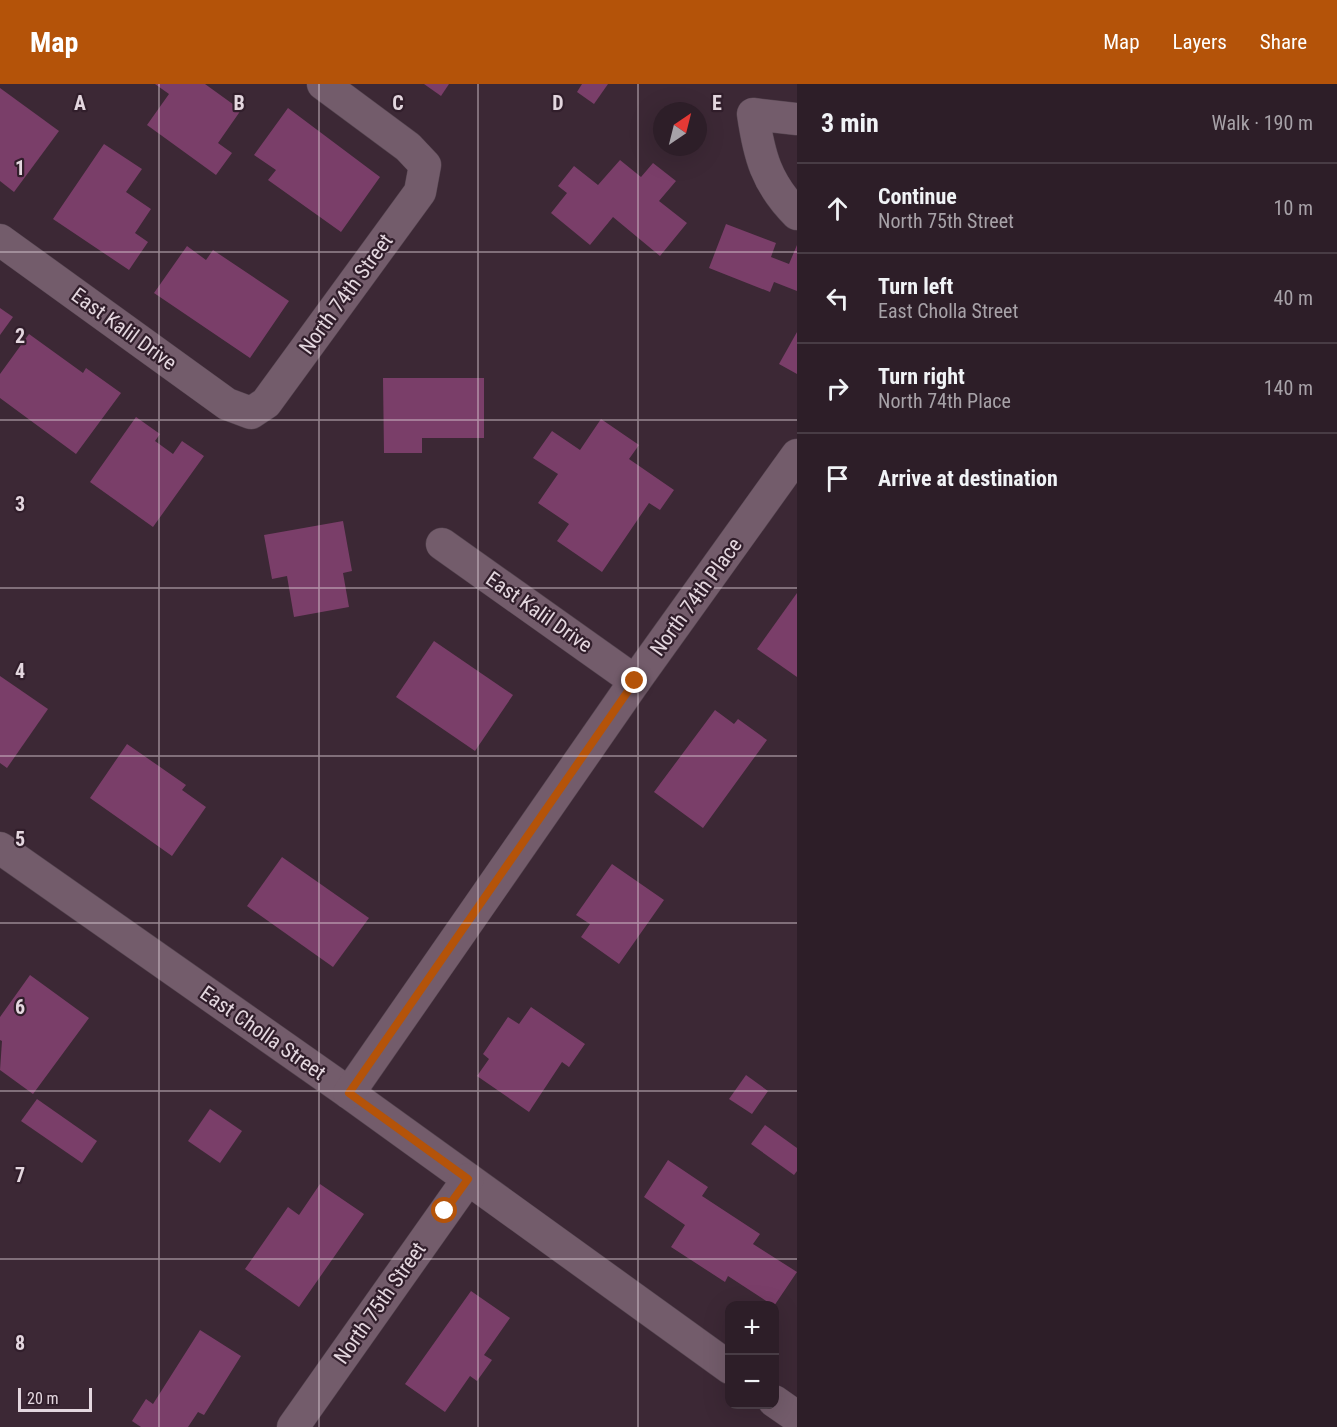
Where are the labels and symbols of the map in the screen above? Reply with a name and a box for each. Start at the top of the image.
text: A [74,91,86,115]
text: B [233,91,245,115]
text: C [392,91,404,115]
text: D [552,91,564,115]
text: E [712,91,722,115]
north arrow [653,102,707,156]
text: 1 [15,156,25,180]
street label: North 74th Street [294,229,398,359]
street label: East Kalil Drive [67,283,181,375]
text: 2 [15,324,25,348]
text: 3 [15,492,25,516]
street label: North 74th Place [645,533,747,661]
street label: East Kalil Drive [481,567,597,657]
text: 4 [15,659,25,683]
route end [621,667,647,693]
text: 5 [15,827,25,851]
street label: East Cholla Street [196,981,330,1085]
text: 6 [15,995,25,1019]
text: 7 [15,1163,25,1187]
route start [431,1197,457,1223]
street label: North 75th Street [329,1238,431,1368]
text: 8 [15,1331,25,1355]
scale bar [18,1385,92,1412]

